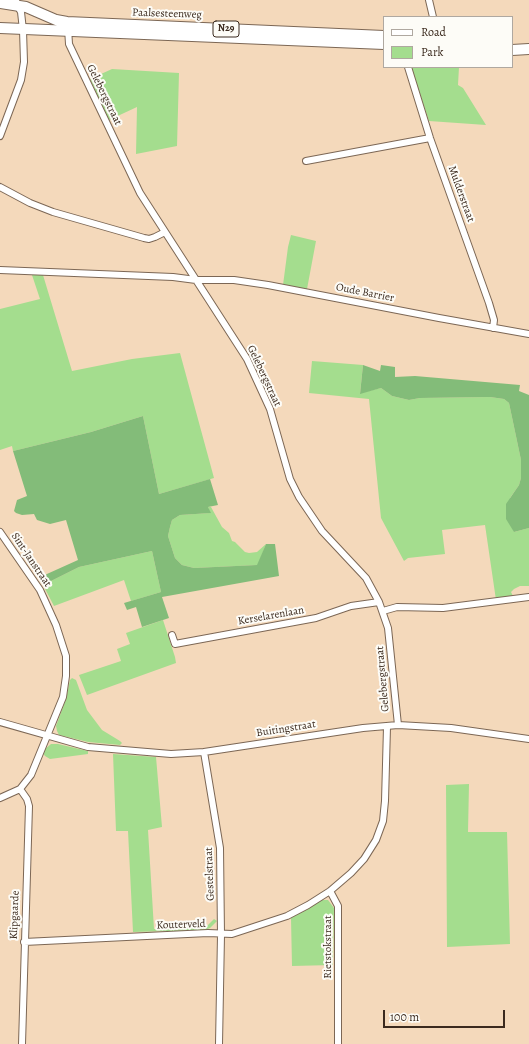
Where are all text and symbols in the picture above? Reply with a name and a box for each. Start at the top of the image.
street label: Paalsesteenweg [132,6,202,22]
legend [383,16,513,68]
road number: N29 [213,21,239,37]
text: Road [421,24,446,40]
text: Park [421,44,444,60]
street label: Gelebergstraat [84,62,124,128]
street label: Mulderstraat [445,164,477,224]
street label: Oude Barrier [335,281,395,305]
street label: Gelebergstraat [244,343,284,409]
street label: Sint-Janstraat [8,530,54,590]
street label: Kerselarenlaan [237,604,305,628]
street label: Gelebergstraat [374,646,392,712]
street label: Buitingstraat [255,718,317,740]
street label: Gestelstraat [202,847,218,901]
street label: Klipgaarde [8,890,22,940]
street label: Rietstokstraat [321,915,335,979]
street label: Kouterveld [156,918,206,932]
scale bar [385,1002,507,1028]
text: 100 m [390,1009,419,1025]

